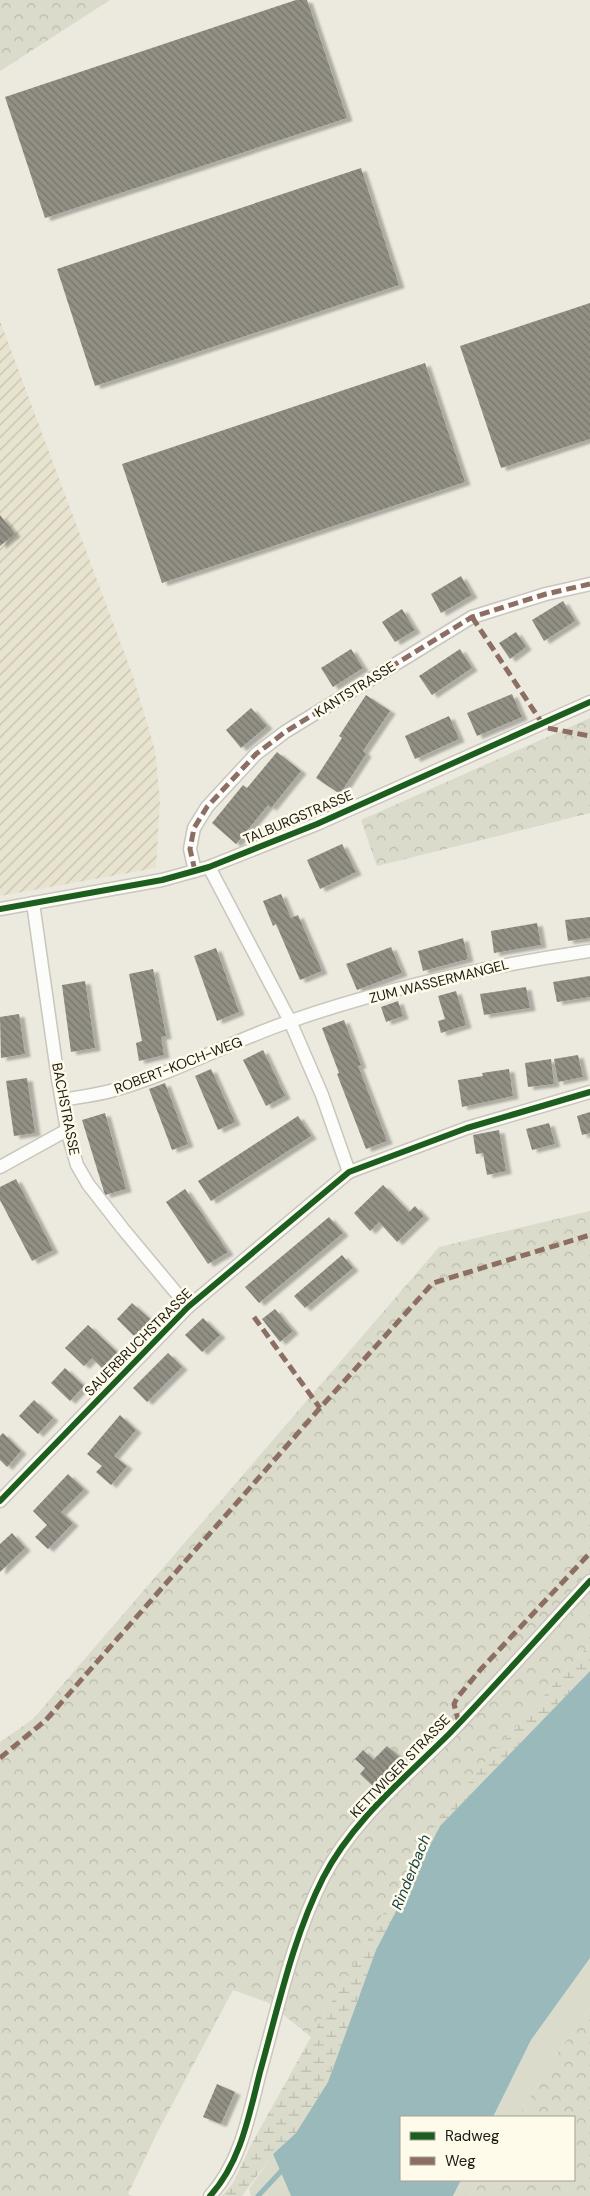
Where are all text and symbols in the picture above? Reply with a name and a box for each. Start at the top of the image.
street label: KANTSTRASSE [311,657,399,721]
street label: TALBURGSTRASSE [240,786,356,848]
street label: ZUM WASSERMANGEL [367,955,511,1007]
street label: ROBERT-KOCH-WEG [111,1032,245,1098]
street label: BACHSTRASSE [48,1061,84,1157]
street label: SAUERBRUCHSTRASSE [80,1284,196,1400]
street label: KETTWIGER STRASSE [346,1711,454,1821]
water label: Rinderbach [387,1831,435,1913]
legend [400,2116,575,2181]
text: Radweg [445,2126,499,2146]
text: Weg [445,2151,476,2171]

